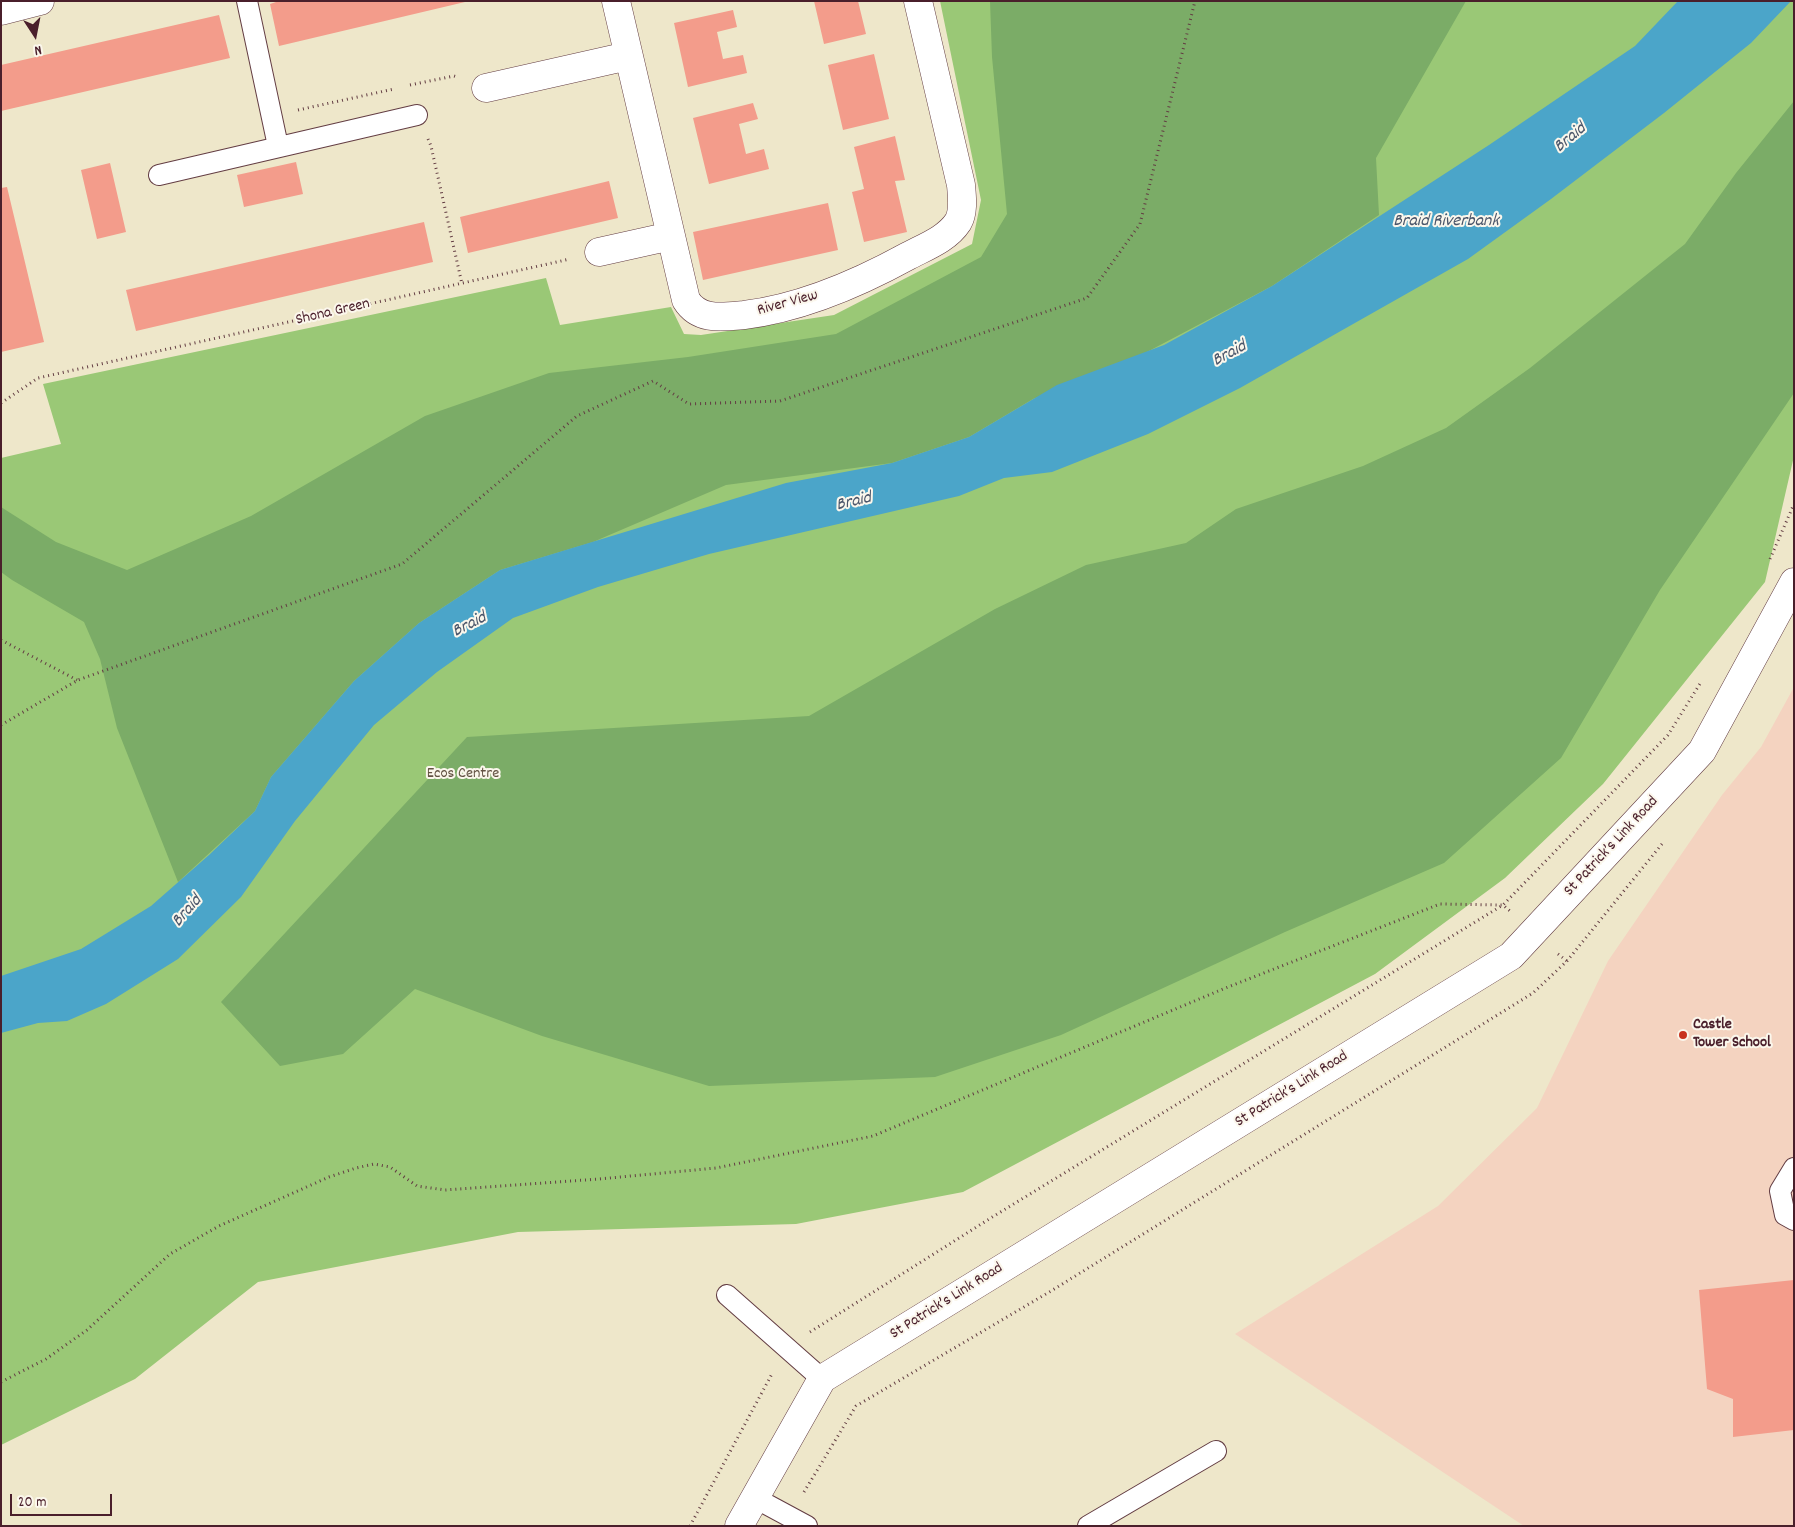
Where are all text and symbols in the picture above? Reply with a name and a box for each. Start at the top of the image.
north arrow [10,10,60,60]
text: N [33,39,43,60]
water label: Braid [1551,119,1591,159]
water label: Braid Riverbank [1393,212,1499,234]
street label: River View [756,287,820,321]
street label: Shona Green [294,295,372,331]
water label: Braid [1209,337,1251,373]
water label: Braid [834,488,874,518]
water label: Braid [449,608,491,644]
park label: Ecos Centre [427,765,499,785]
street label: St Patrick’s Link Road [1561,793,1663,901]
water label: Braid [168,892,208,932]
place label: Castle Tower School [1693,1016,1771,1054]
marker: Castle Tower School [1677,1029,1689,1041]
street label: St Patrick’s Link Road [1232,1047,1352,1133]
street label: St Patrick’s Link Road [887,1259,1007,1345]
scale bar [12,1484,115,1516]
text: 20 m [18,1492,46,1514]

